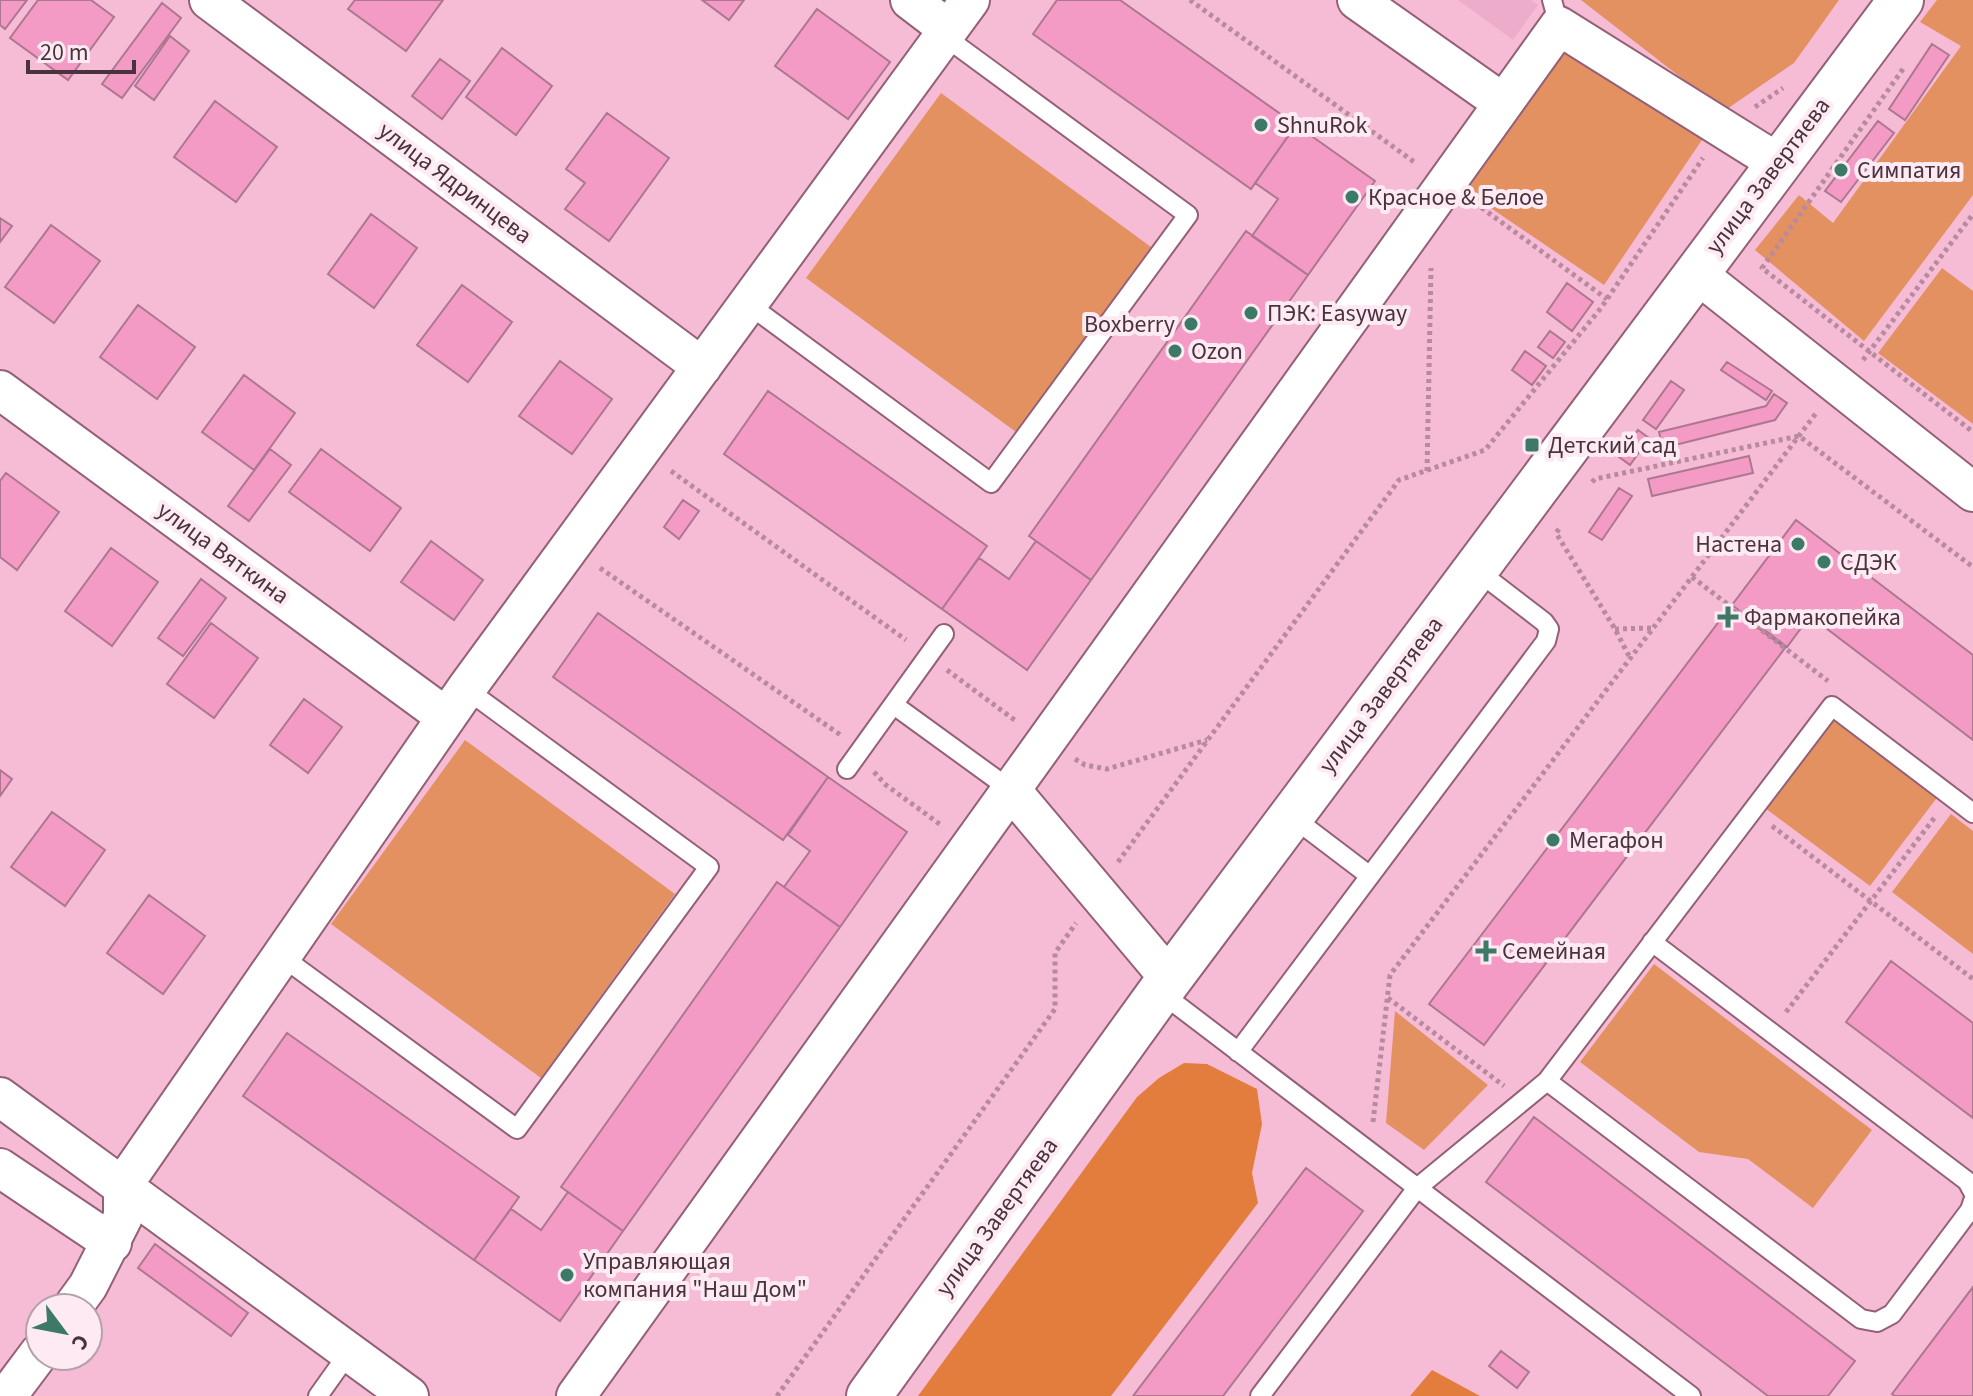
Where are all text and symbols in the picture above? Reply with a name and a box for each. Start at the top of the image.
scale bar [28,24,134,74]
text: 20 m [40,35,89,70]
street label: улица Завертяева [1697,90,1839,262]
place label: ShnuRok [1277,108,1367,143]
street label: улица Ядринцева [371,113,539,253]
marker: ShnuRok [1252,116,1270,134]
place label: Симпатия [1857,153,1961,188]
marker: Симпатия [1832,161,1850,179]
place label: Красное & Белое [1368,180,1544,215]
marker: Красное & Белое [1343,188,1361,206]
place label: ПЭК: Easyway [1267,296,1407,331]
marker: ПЭК: Easyway [1242,304,1260,322]
place label: Boxberry [1084,307,1175,342]
marker: Boxberry [1182,315,1200,333]
place label: Ozon [1191,334,1243,369]
marker: Ozon [1166,342,1184,360]
place label: Детский сад [1548,428,1676,463]
marker: Детский сад [1523,436,1541,454]
street label: улица Вяткина [150,493,296,613]
place label: Настена [1695,527,1782,562]
marker: Настена [1789,535,1807,553]
place label: СДЭК [1840,545,1897,580]
marker: СДЭК [1815,553,1833,571]
place label: Фармакопейка [1744,600,1901,635]
marker: Фармакопейка [1719,608,1737,626]
street label: улица Завертяева [1310,609,1452,781]
place label: Мегафон [1569,823,1664,858]
marker: Мегафон [1544,831,1562,849]
place label: Семейная [1502,934,1606,969]
marker: Семейная [1477,942,1495,960]
street label: улица Завертяева [927,1130,1067,1304]
place label: Управляющая компания "Наш Дом" [583,1244,807,1307]
marker: Управляющая компания "Наш Дом" [558,1266,576,1284]
north arrow [24,1292,104,1372]
text: С [63,1328,97,1356]

